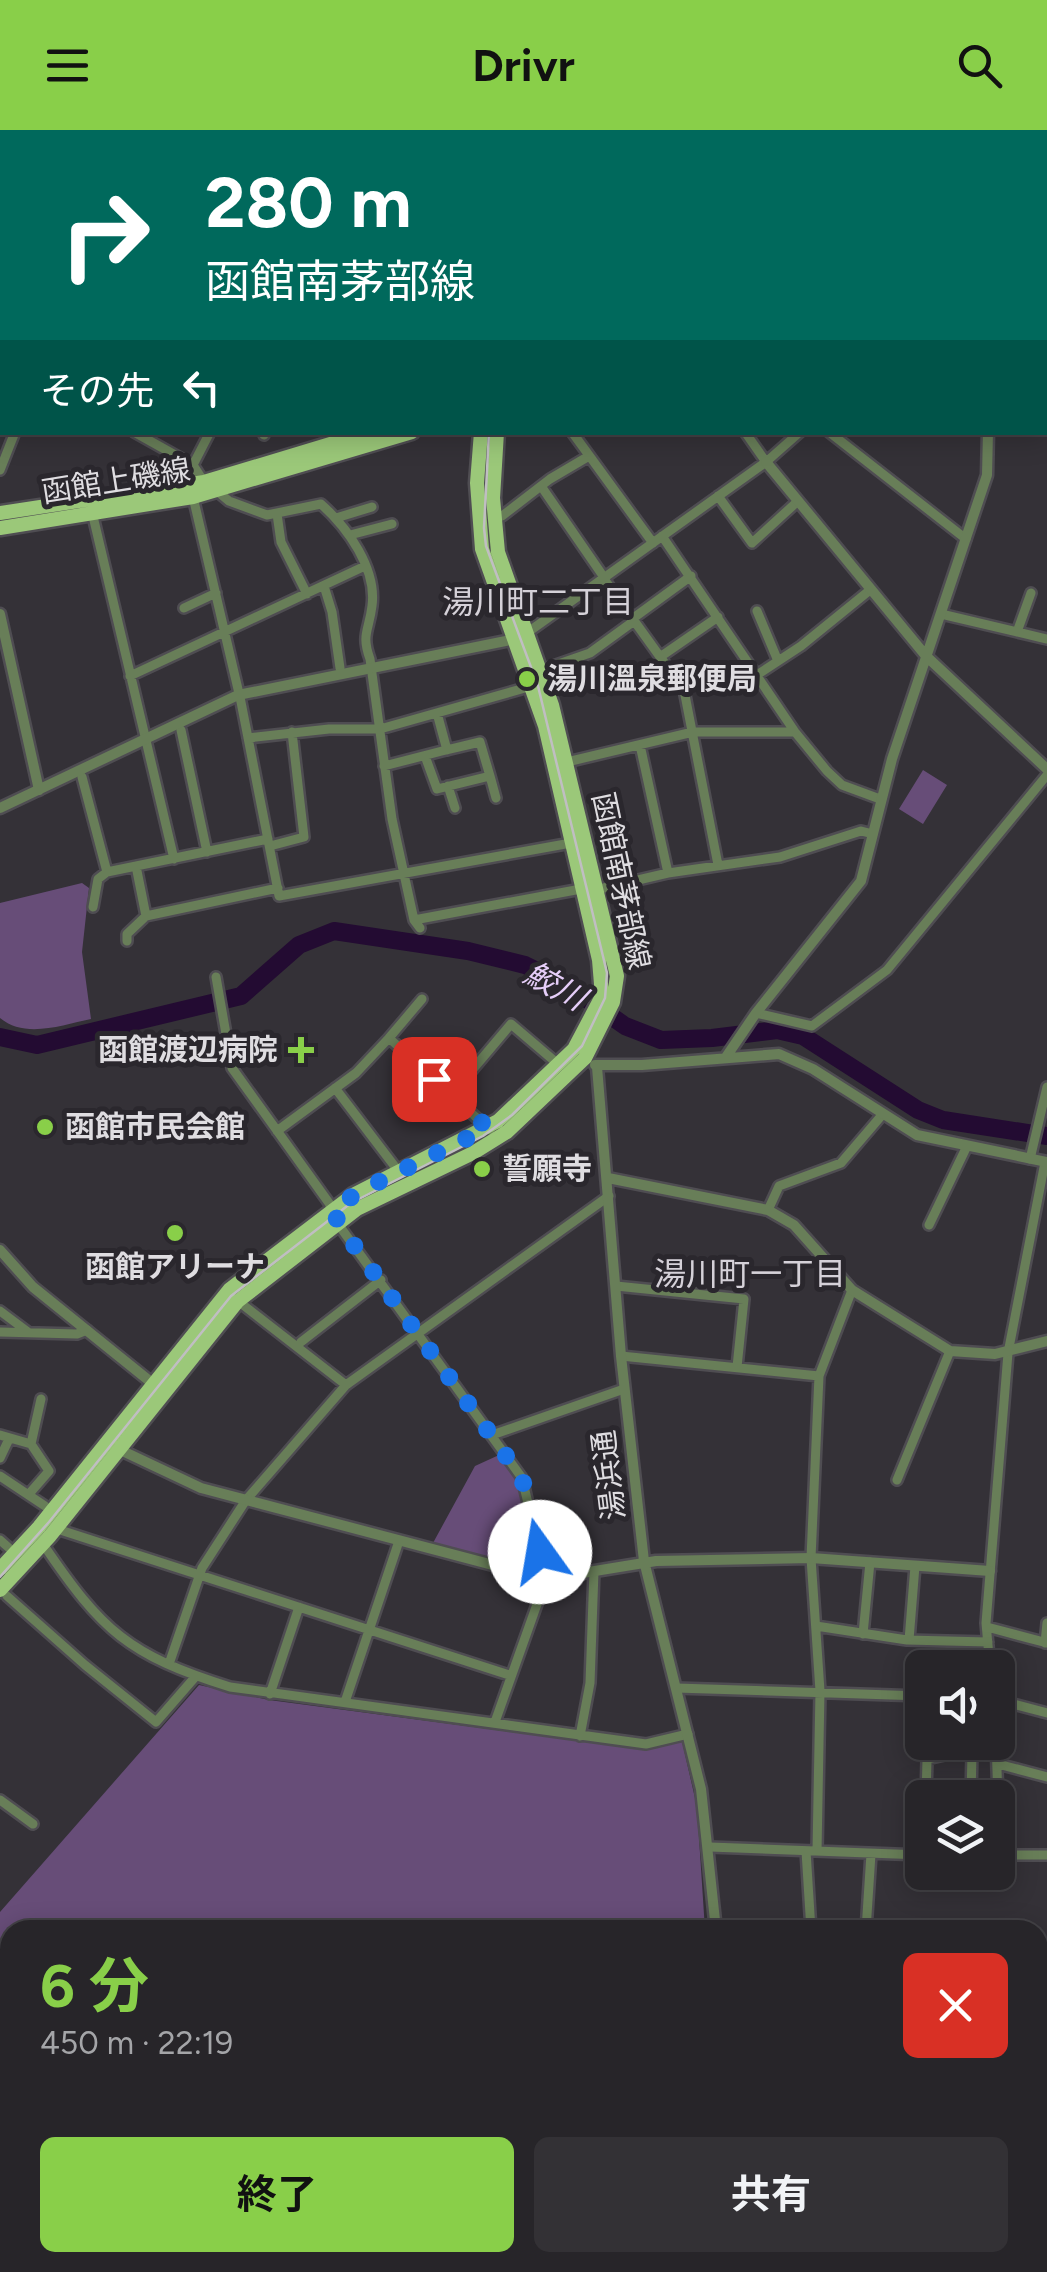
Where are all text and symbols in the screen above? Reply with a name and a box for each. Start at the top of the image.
icon: menu [40,38,95,93]
text: Drivr [472,38,575,92]
icon: search [952,38,1007,93]
text: 280 m [205,160,411,245]
icon: right [40,170,170,300]
text: 函館南茅部線 [205,254,475,308]
icon: left [174,360,229,415]
text: その先 [40,368,154,414]
street label: 函館上磯線 [39,451,193,511]
district label: 湯川町二丁目 [442,583,634,621]
place label: 湯川溫泉郵便局 [547,660,757,697]
marker: 湯川溫泉郵便局 [516,668,538,690]
street label: 函館南茅部線 [585,789,658,973]
water label: 鮫川 [518,954,595,1020]
place label: 函館渡辺病院 [98,1031,278,1068]
marker: 函館渡辺病院 [288,1037,314,1063]
pin [392,1037,477,1122]
icon: arrive [407,1052,462,1107]
place label: 函館市民会館 [65,1108,245,1145]
marker: 函館市民会館 [34,1116,56,1138]
place label: 誓願寺 [502,1150,592,1187]
marker: 誓願寺 [471,1158,493,1180]
marker: 函館アリーナ [164,1222,186,1244]
place label: 函館アリーナ [85,1248,265,1285]
district label: 湯川町一丁目 [654,1255,846,1293]
street label: 湯浜通 [585,1428,632,1522]
position arrow [488,1500,592,1604]
map controls [905,1650,1015,1890]
button: sound [905,1650,1015,1760]
button: layers [905,1780,1015,1890]
text: 6 分 [40,1950,149,2022]
button: close [903,1953,1008,2058]
text: 450 m · 22:19 [40,2024,233,2062]
button: 終了 [40,2137,514,2252]
button: 共有 [534,2137,1008,2252]

